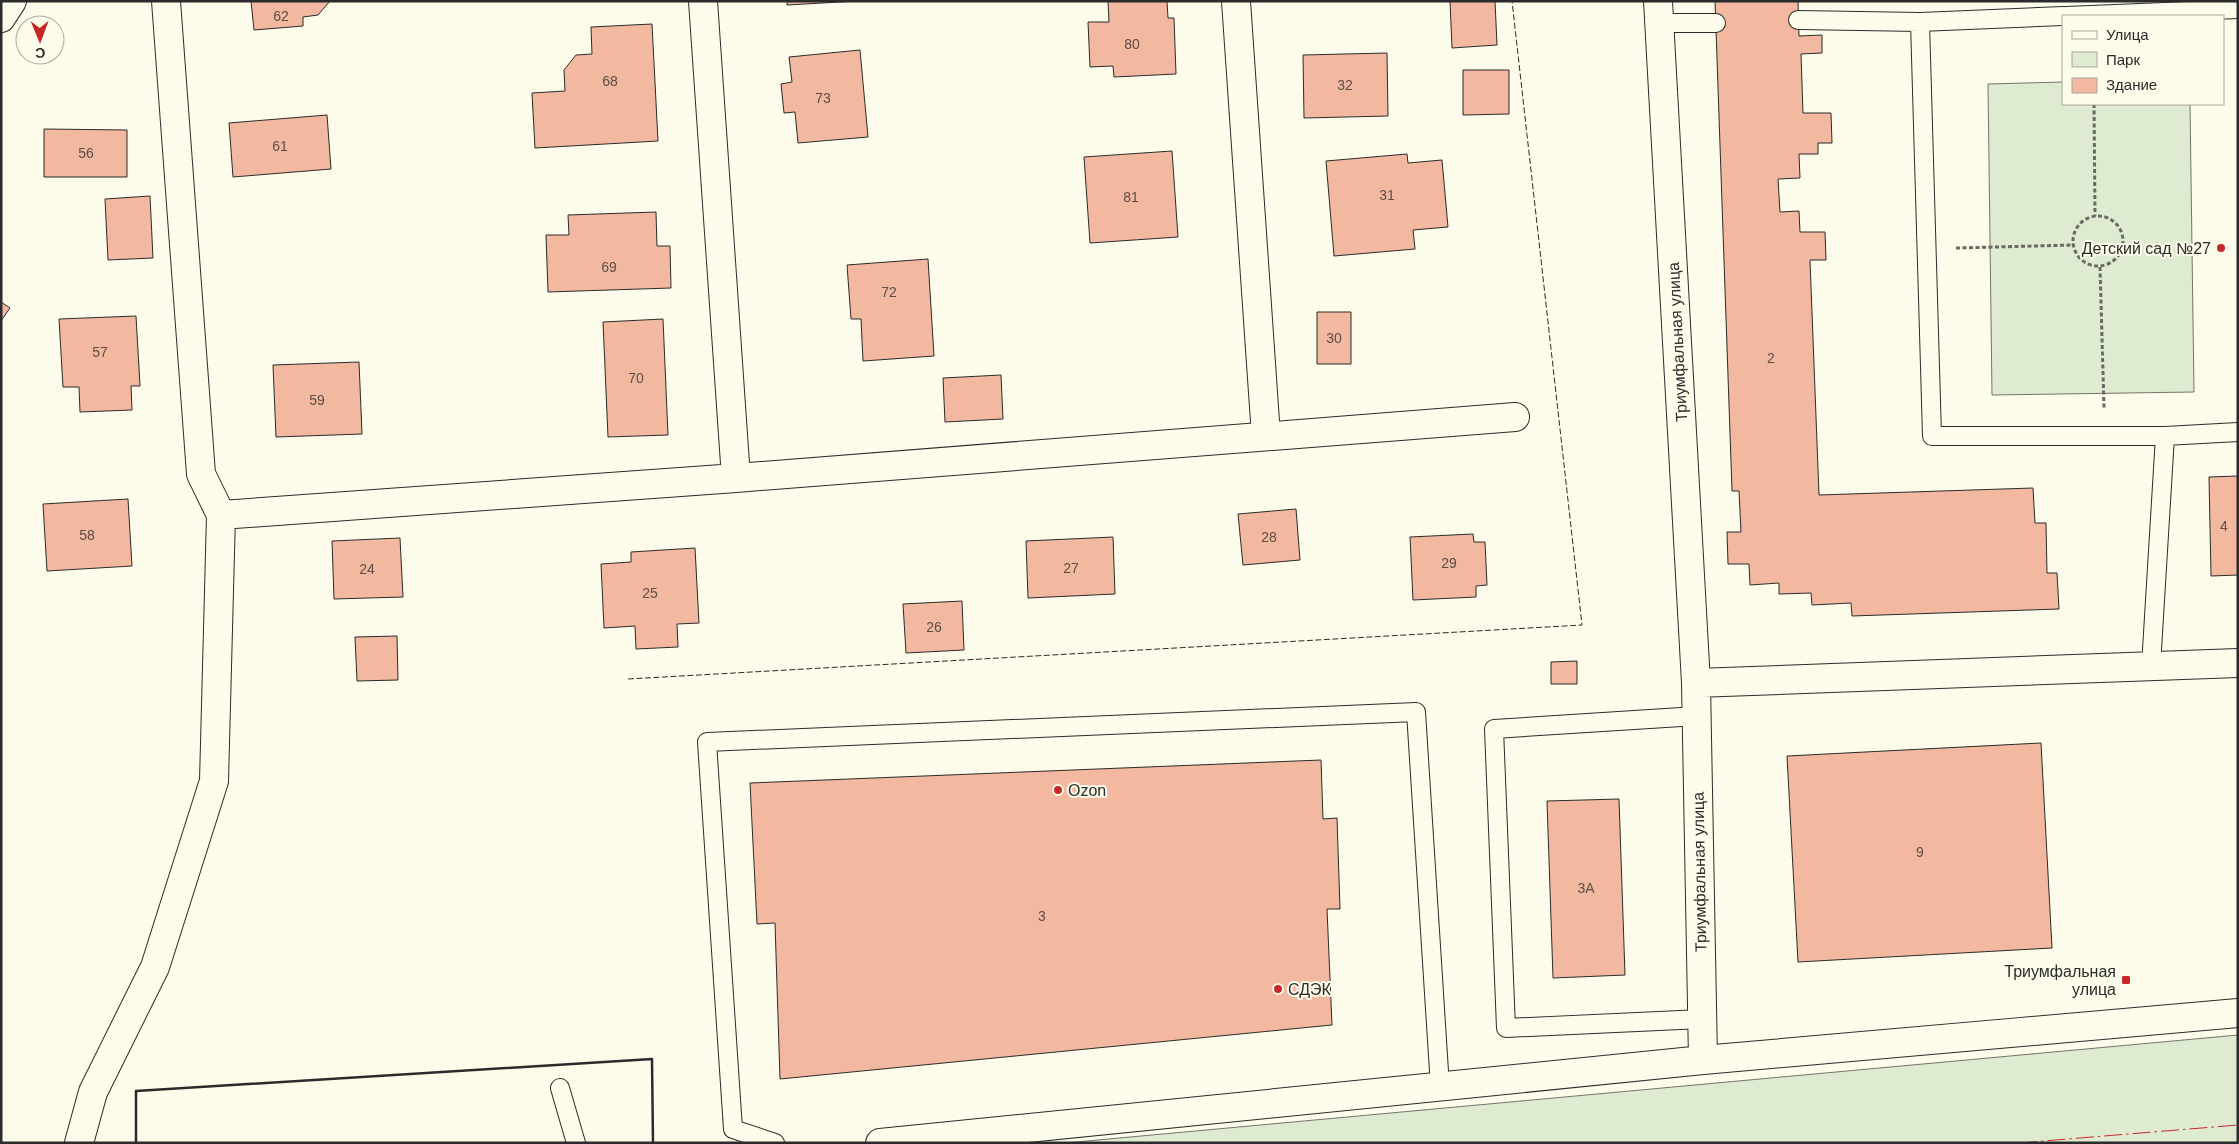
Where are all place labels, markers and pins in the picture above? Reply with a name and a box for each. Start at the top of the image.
place label: Детский сад №27 [2082,240,2211,257]
marker: Детский сад №27 [2215,242,2227,254]
place label: Ozon [1068,782,1106,799]
marker: Ozon [1052,784,1064,796]
place label: Триумфальная улица [2004,963,2116,998]
marker: Триумфальная улица [2120,974,2132,986]
place label: СДЭК [1288,981,1332,998]
marker: СДЭК [1272,983,1284,995]

